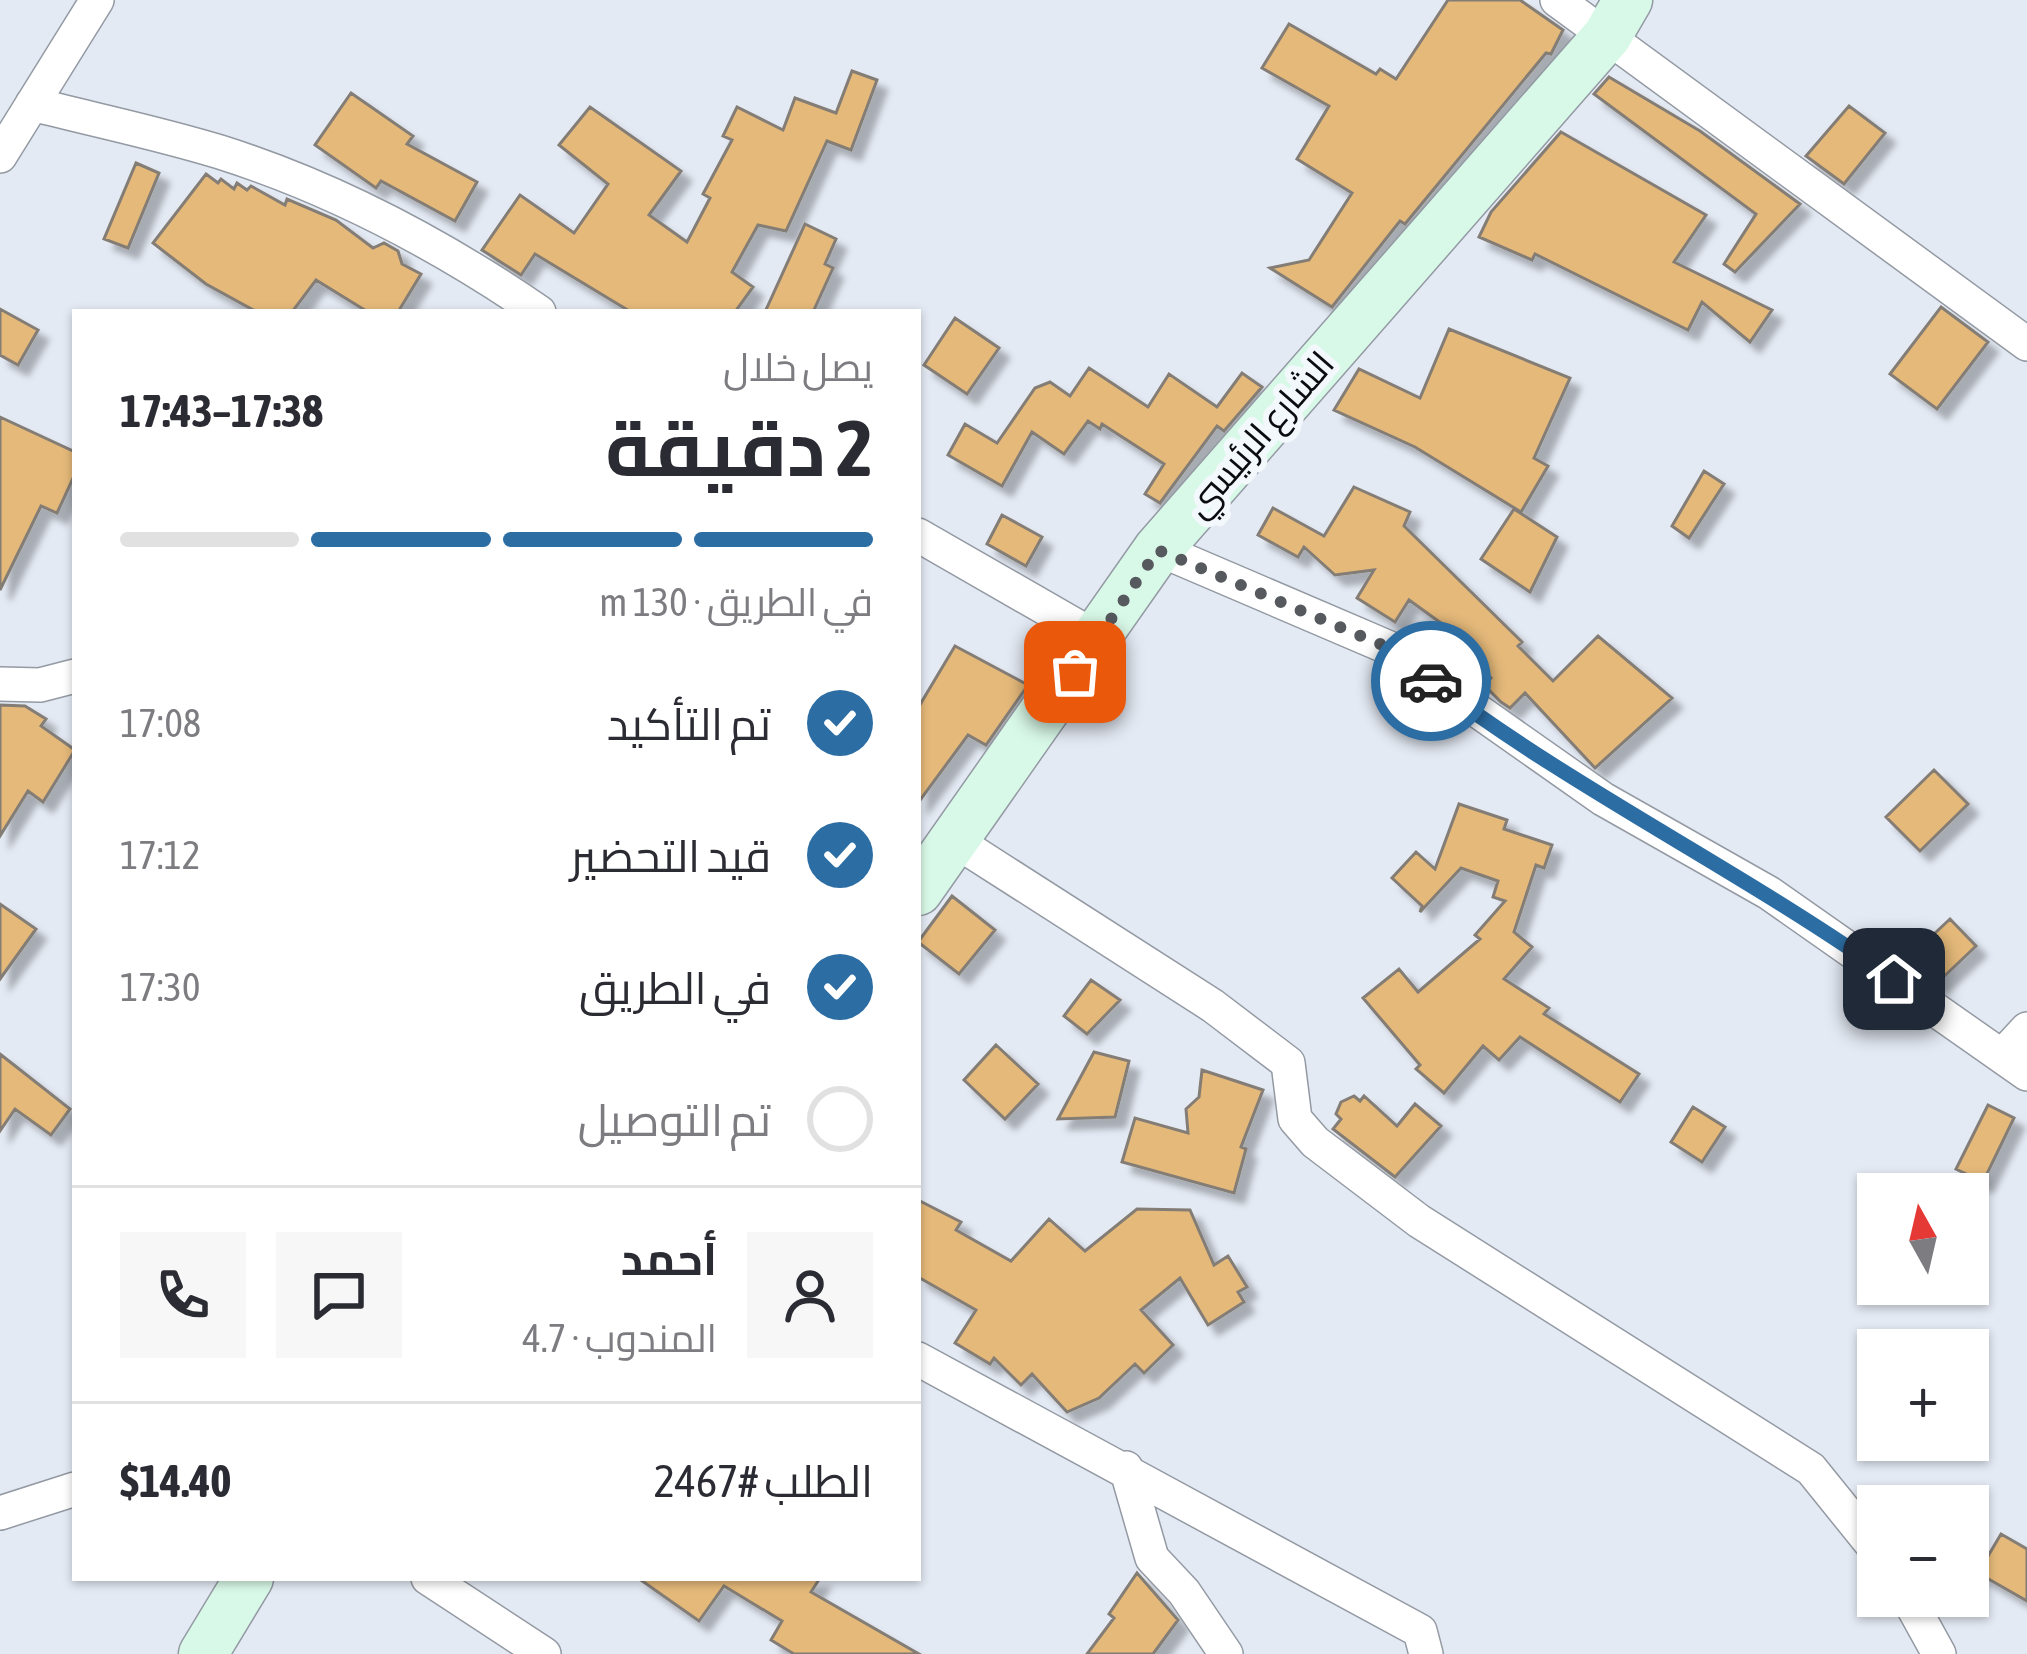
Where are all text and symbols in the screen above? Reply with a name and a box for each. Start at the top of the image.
street label: الشارع الرئيسي [1176,343,1347,529]
text: يصل خلال [723,345,873,389]
text: 17:38–17:43 [120,385,323,437]
text: 2 دقيقة [605,403,873,493]
text: في الطريق · 130 m [599,580,873,624]
pin [1024,621,1126,723]
courier [1371,621,1491,741]
icon: bag [1042,639,1108,705]
icon: car [1398,648,1464,714]
icon: check [807,690,873,756]
text: تم التأكيد [607,698,771,750]
text: 17:08 [120,701,201,745]
icon: check [807,822,873,888]
text: قيد التحضير [570,830,771,882]
text: 17:12 [120,833,200,877]
pin [1843,928,1945,1030]
icon: home [1861,946,1927,1012]
icon: check [807,954,873,1020]
text: في الطريق [579,962,771,1014]
text: 17:30 [120,965,200,1009]
text: تم التوصيل [578,1094,771,1146]
north arrow [1857,1173,1989,1305]
map controls [1857,1173,1989,1617]
button: phone [120,1232,246,1358]
button: chat [276,1232,402,1358]
button: person [747,1232,873,1358]
text: أحمد [621,1233,717,1285]
text: المندوب · 4.7 [522,1316,717,1360]
button: + [1857,1329,1989,1461]
text: $14.40 [120,1455,232,1507]
text: الطلب #2467 [654,1455,873,1507]
button: − [1857,1485,1989,1617]

